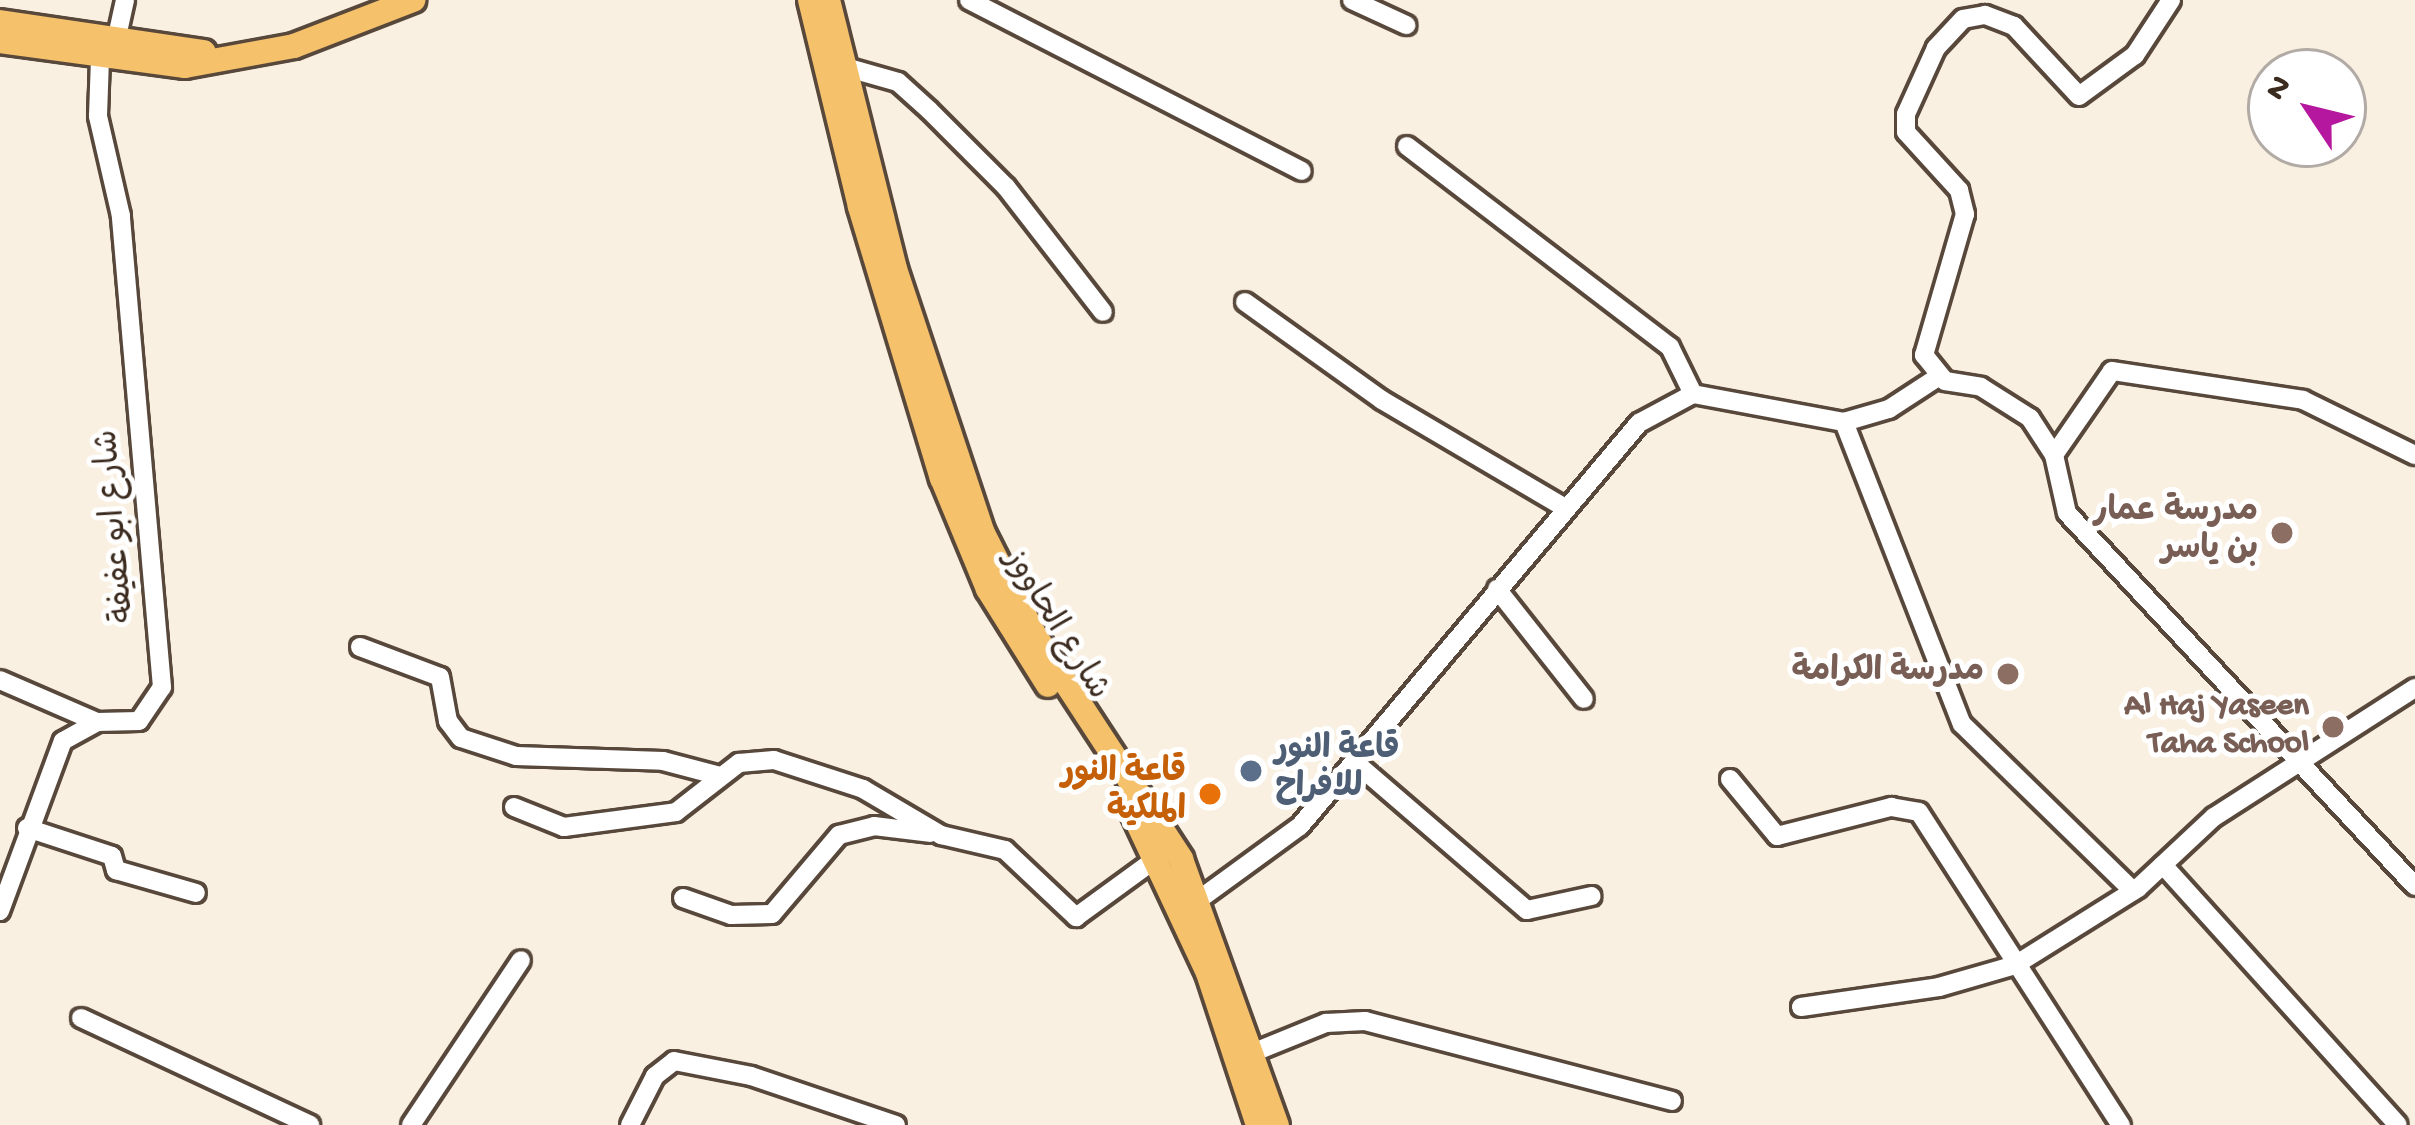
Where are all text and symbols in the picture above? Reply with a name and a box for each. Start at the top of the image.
north arrow [2247,48,2367,168]
text: N [2258,69,2302,109]
street label: شارع ابو عفيفة [90,428,146,624]
place label: مدرسة عمار بن ياسر [2094,494,2258,572]
marker: مدرسة عمار بن ياسر [2269,520,2295,546]
street label: شارع الحاووز [992,544,1116,708]
place label: مدرسة الكرامة [1791,654,1984,694]
marker: مدرسة الكرامة [1995,661,2021,687]
place label: Al Haj Yaseen Taha School [2124,688,2309,766]
marker: Al Haj Yaseen Taha School [2320,714,2346,740]
place label: قاعة النور للافراح [1275,732,1400,810]
place label: قاعة النور الملكية [1061,755,1186,833]
marker: قاعة النور للافراح [1238,758,1264,784]
marker: قاعة النور الملكية [1197,781,1223,807]

